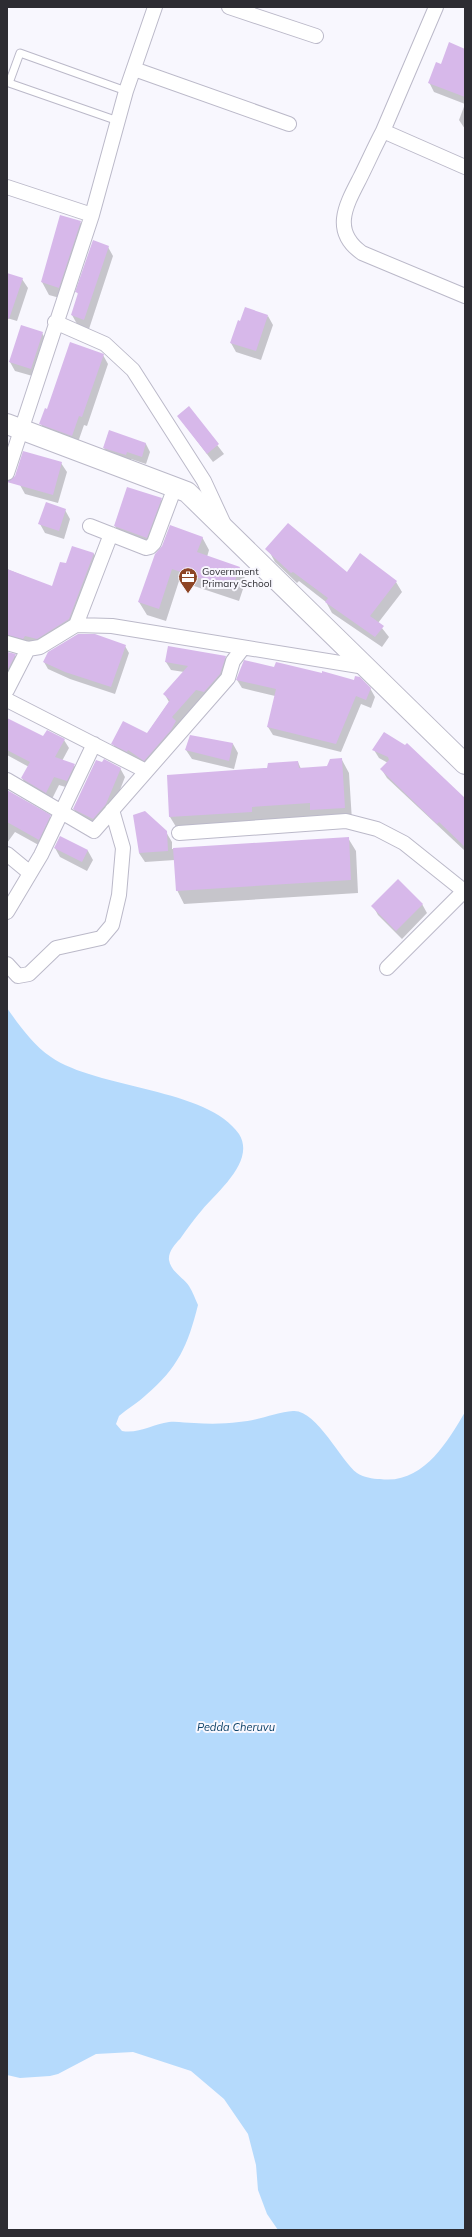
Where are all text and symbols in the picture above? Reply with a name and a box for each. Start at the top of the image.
place label: Government Primary School [202,565,272,590]
office icon: Government Primary School [177,566,199,594]
water label: Pedda Cheruvu [197,1720,275,1734]

